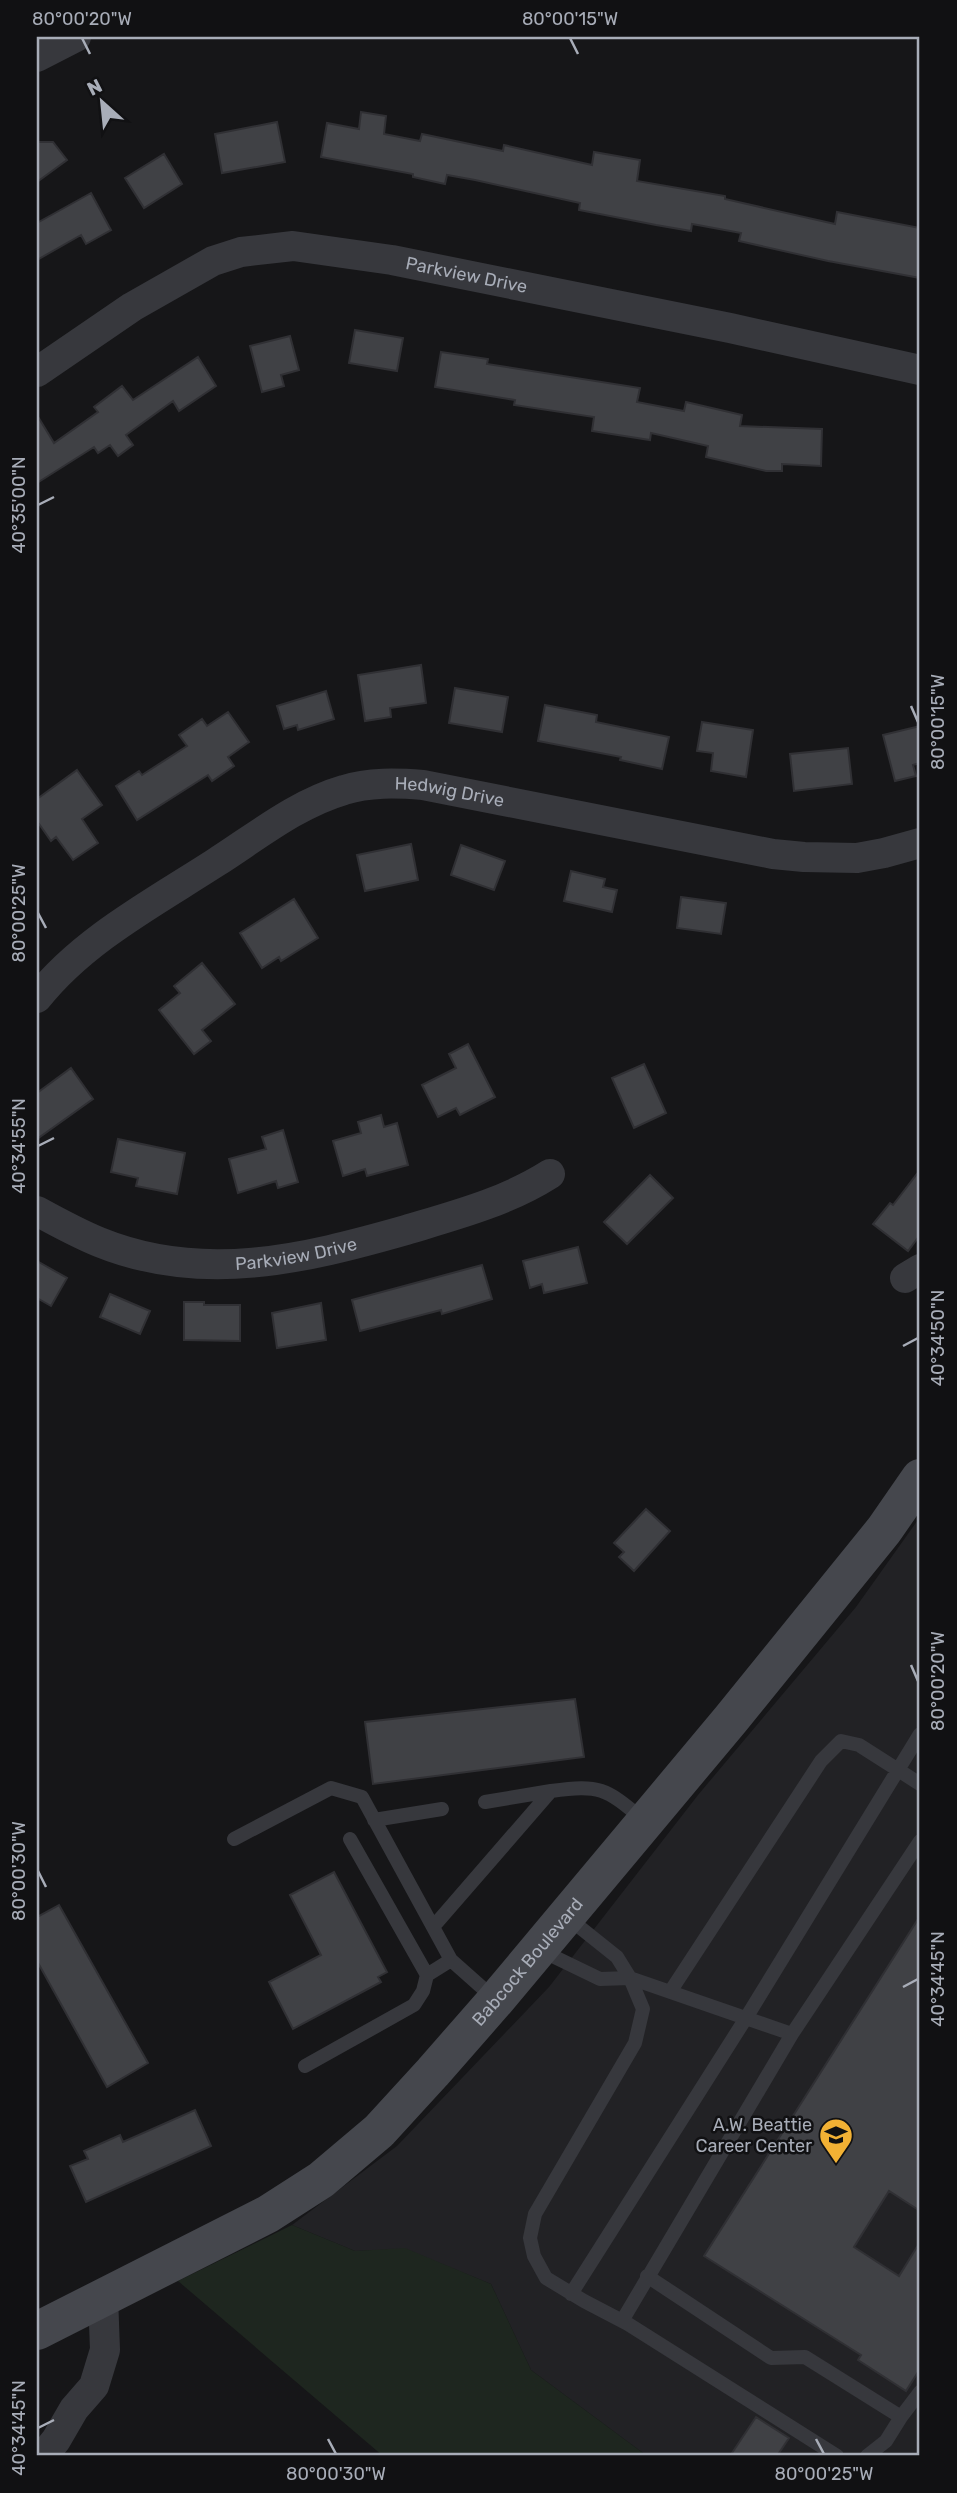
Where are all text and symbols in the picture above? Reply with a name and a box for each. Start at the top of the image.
text: 80°00'20"W [32,8,132,30]
text: 80°00'15"W [522,8,618,30]
north arrow [66,66,136,136]
text: N [83,74,106,101]
street label: Parkview Drive [404,252,529,298]
text: 40°35'00"N [8,456,30,554]
text: 80°00'15"W [927,674,949,770]
street label: Hedwig Drive [394,773,506,812]
text: 80°00'25"W [8,863,30,963]
text: 40°34'55"N [8,1098,30,1194]
street label: Parkview Drive [234,1233,359,1275]
text: 40°34'50"N [927,1290,949,1386]
text: 80°00'20"W [927,1631,949,1731]
text: 80°00'30"W [8,1821,30,1921]
street label: Babcock Boulevard [467,1893,588,2030]
text: 40°34'45"N [927,1931,949,2027]
place label: A.W. Beattie Career Center [696,2114,812,2157]
school or university icon: A.W. Beattie Career Center [817,2116,855,2165]
text: 40°34'45"N [8,2380,30,2476]
text: 80°00'30"W [286,2463,386,2485]
text: 80°00'25"W [774,2463,874,2485]

